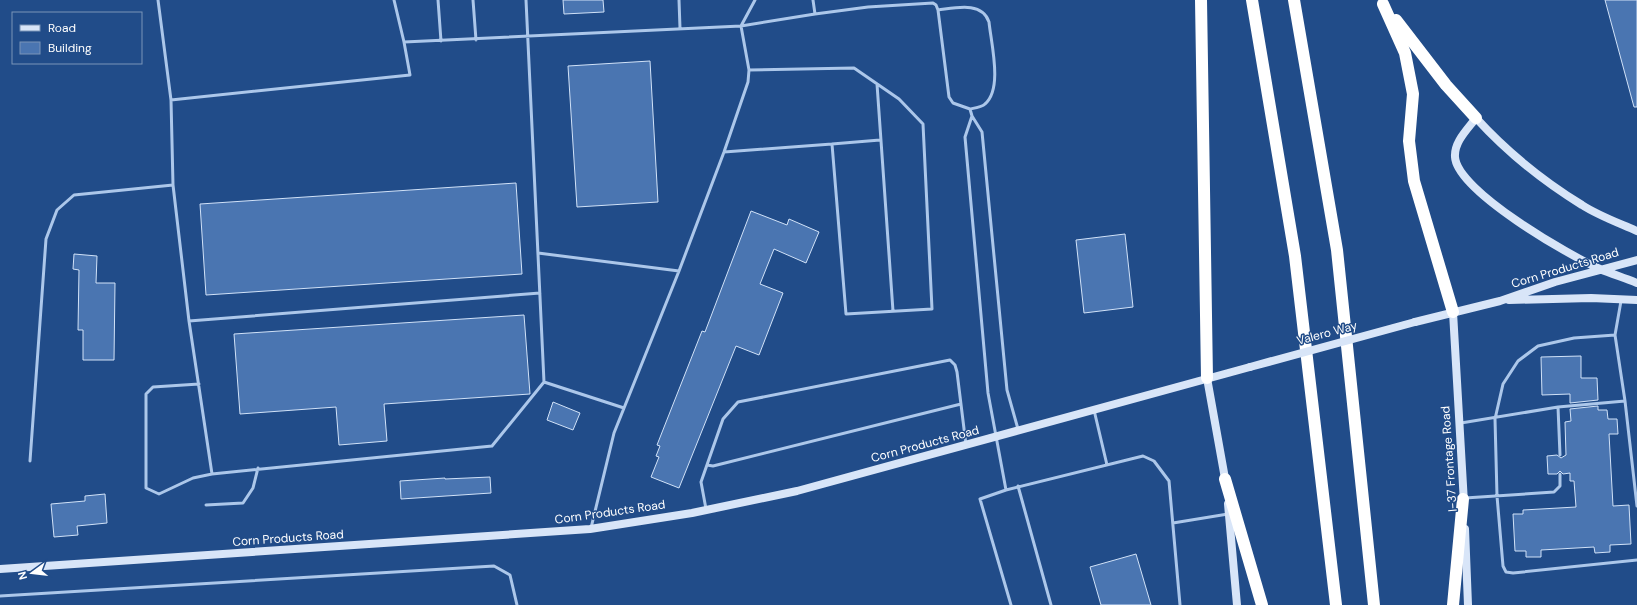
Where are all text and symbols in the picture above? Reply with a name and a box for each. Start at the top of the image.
legend [12,12,142,64]
text: Road [48,20,76,36]
text: Building [48,40,92,56]
street label: Corn Products Road [1509,244,1621,292]
street label: Valero Way [1295,317,1359,349]
street label: I-37 Frontage Road [1437,406,1461,512]
street label: Corn Products Road [869,422,981,466]
street label: Corn Products Road [554,496,666,528]
street label: Corn Products Road [232,526,344,550]
north arrow [12,553,52,593]
text: N [15,570,30,581]

